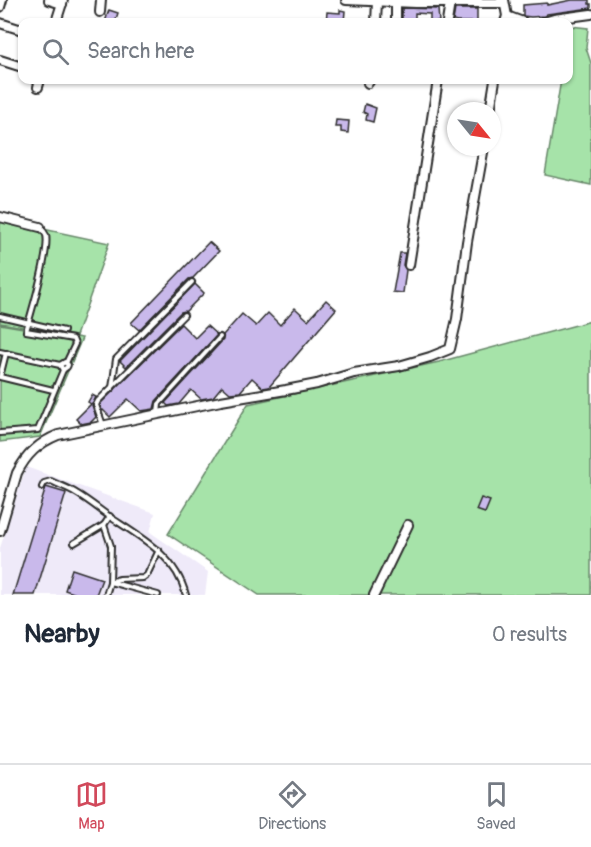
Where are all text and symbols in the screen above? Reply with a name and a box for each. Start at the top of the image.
search box [18,18,573,84]
icon: search [39,35,72,68]
text: Search here [87,37,194,65]
north arrow [447,102,501,156]
text: Nearby [24,618,100,650]
text: 0 results [492,622,567,647]
tab: Map [75,778,108,834]
tab: Directions [258,778,326,834]
tab: Saved [476,778,516,834]

